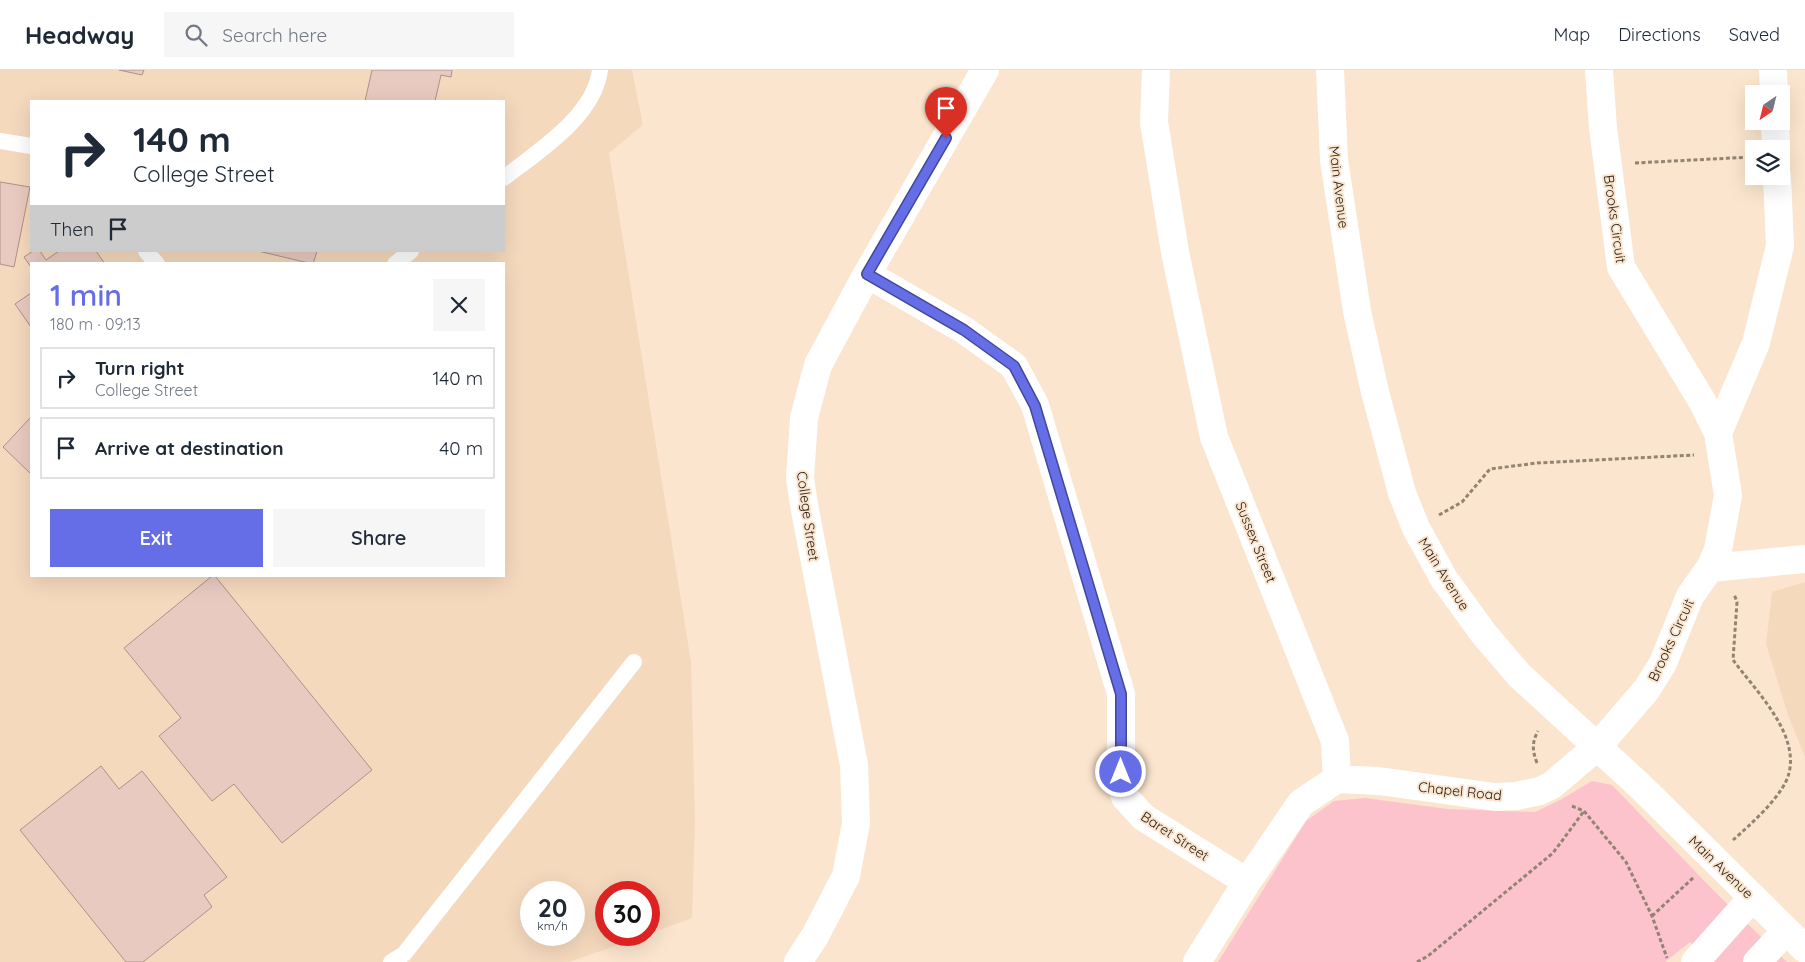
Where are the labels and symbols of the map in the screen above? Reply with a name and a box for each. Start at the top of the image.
north arrow [1745,85,1790,130]
pin [925,87,967,138]
street label: Main Avenue [1325,145,1353,229]
street label: Brooks Circuit [1600,174,1630,265]
street label: College Street [793,470,823,562]
street label: Sussex Street [1232,499,1280,585]
street label: Main Avenue [1414,534,1474,614]
street label: Brooks Circuit [1644,596,1698,684]
position arrow [1094,745,1146,797]
street label: Chapel Road [1417,778,1503,804]
street label: Baret Street [1138,807,1213,865]
street label: Main Avenue [1685,832,1757,902]
speed limit sign: 30 [595,881,660,946]

